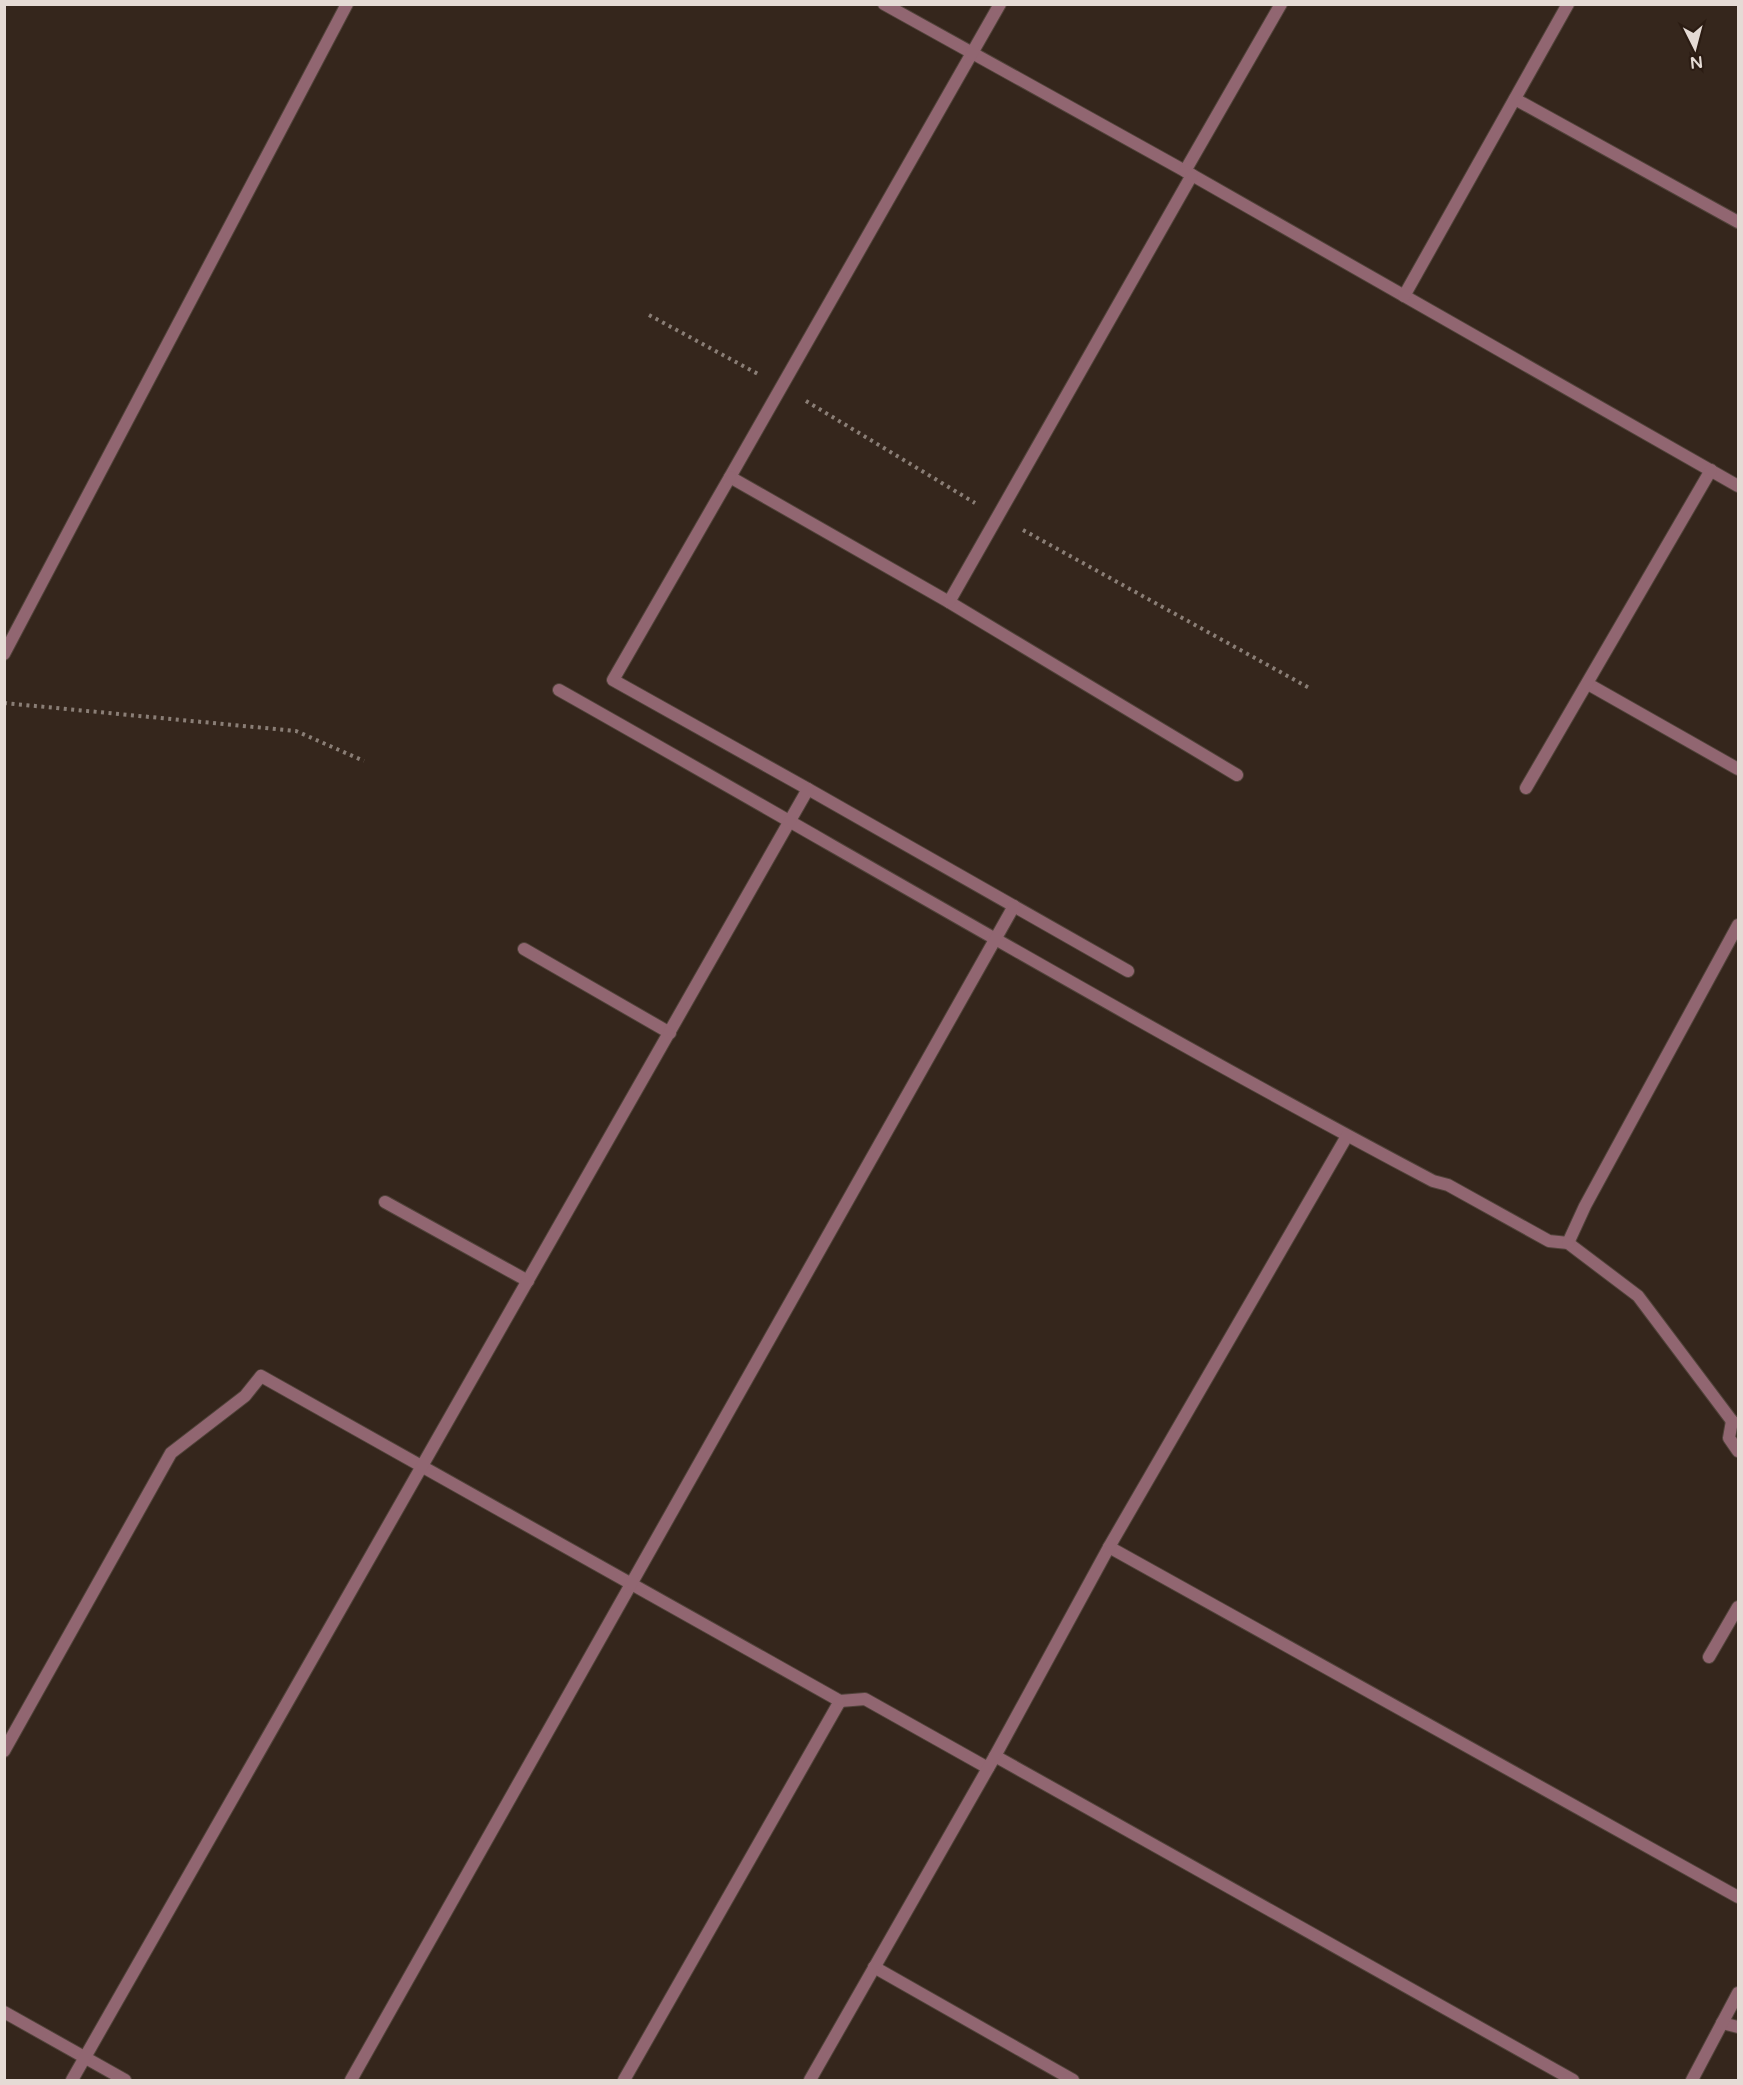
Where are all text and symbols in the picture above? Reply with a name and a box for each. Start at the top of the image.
north arrow [1665,18,1725,78]
text: N [1689,51,1704,73]

